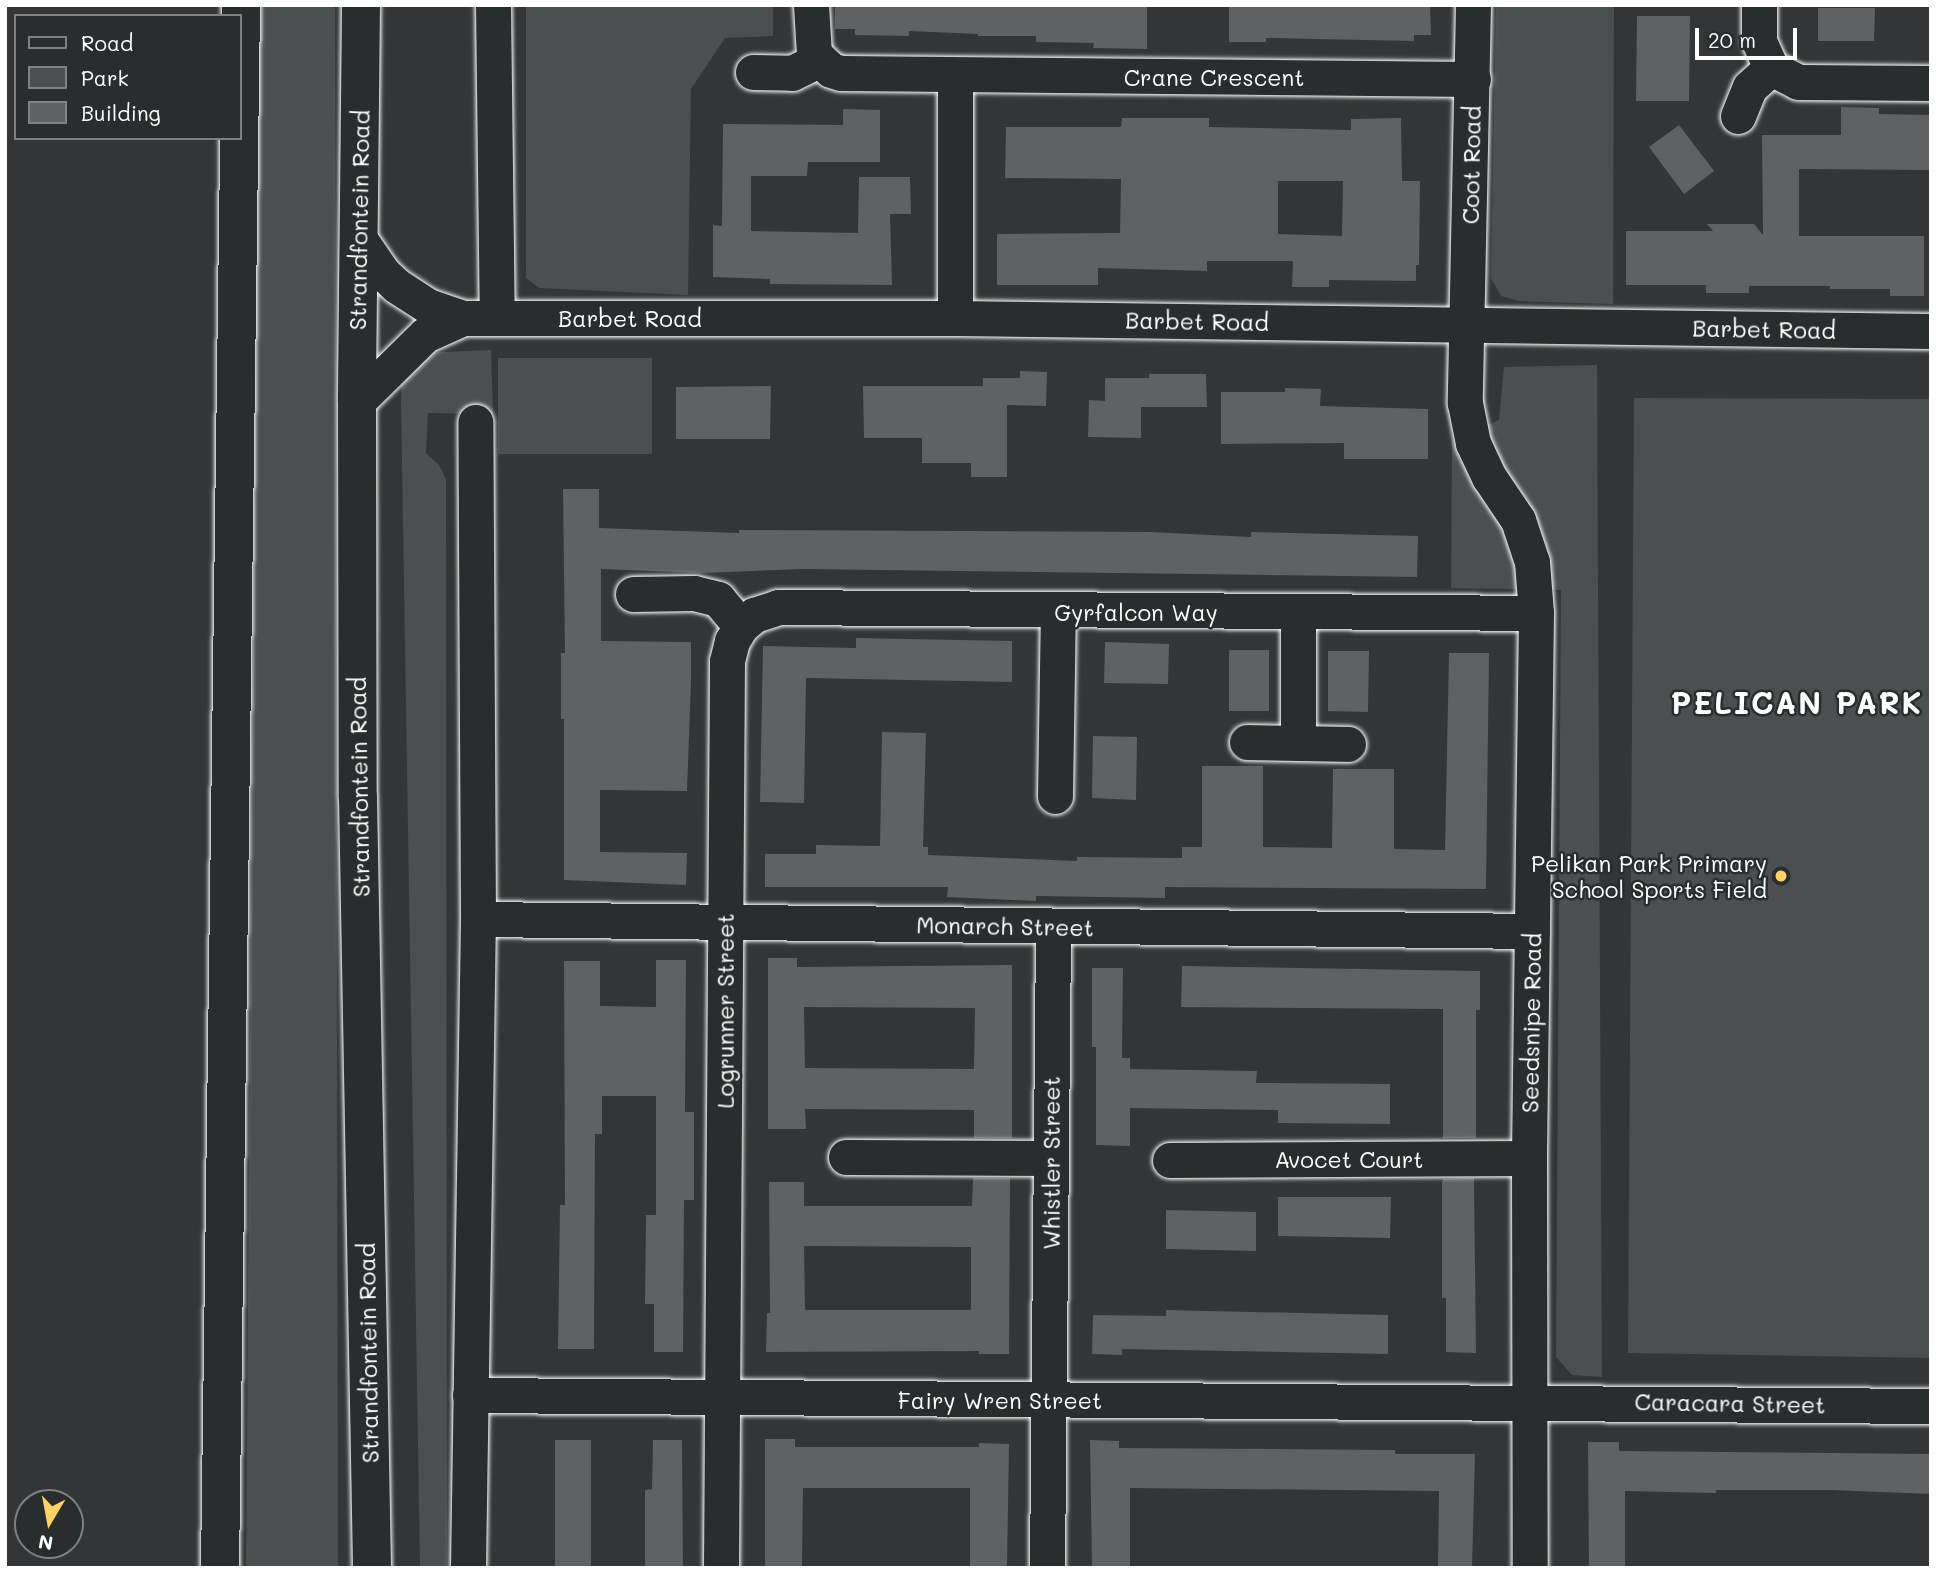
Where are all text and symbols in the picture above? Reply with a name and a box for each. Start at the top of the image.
legend [14,14,242,140]
scale bar [1698,14,1800,58]
text: 20 m [1708,26,1756,53]
text: Road [81,29,133,56]
street label: Crane Crescent [1124,63,1304,91]
text: Park [81,64,129,91]
text: Building [81,99,161,126]
street label: Coot Road [1456,106,1486,224]
street label: Strandfontein Road [343,110,375,330]
street label: Barbet Road [558,304,702,332]
street label: Barbet Road [1125,306,1269,336]
street label: Barbet Road [1692,314,1836,344]
street label: Gyrfalcon Way [1054,598,1218,626]
street label: Strandfontein Road [343,677,375,897]
district label: PELICAN PARK [1672,684,1922,720]
place label: Pelikan Park Primary School Sports Field [1531,849,1767,903]
marker: Pelikan Park Primary School Sports Field [1773,868,1789,884]
street label: Monarch Street [916,911,1094,941]
street label: Logrunner Street [711,913,739,1109]
street label: Seedsnipe Road [1516,933,1546,1113]
street label: Whistler Street [1037,1076,1065,1250]
street label: Avocet Court [1275,1145,1423,1173]
street label: Strandfontein Road [352,1243,384,1463]
street label: Fairy Wren Street [898,1386,1102,1414]
street label: Caracara Street [1634,1388,1826,1418]
north arrow [14,1489,84,1559]
text: N [36,1530,55,1557]

